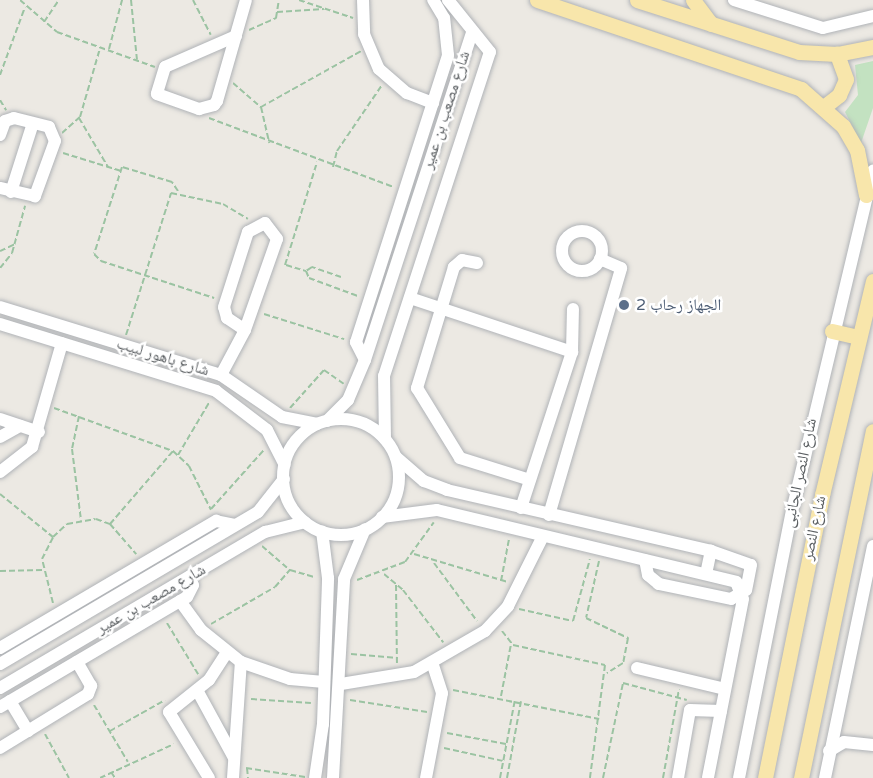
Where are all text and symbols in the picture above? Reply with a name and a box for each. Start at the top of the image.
street label: شارع مصعب بن عمير [418,49,474,171]
place label: الجهاز رحاب 2 [636,295,721,315]
marker: الجهاز رحاب 2 [617,298,631,312]
street label: شارع باهور لبيب [114,334,212,380]
street label: شارع النصر الجانبى [779,416,821,530]
street label: شارع النصر [798,494,830,562]
street label: شارع مصعب بن عمير [93,560,209,638]

